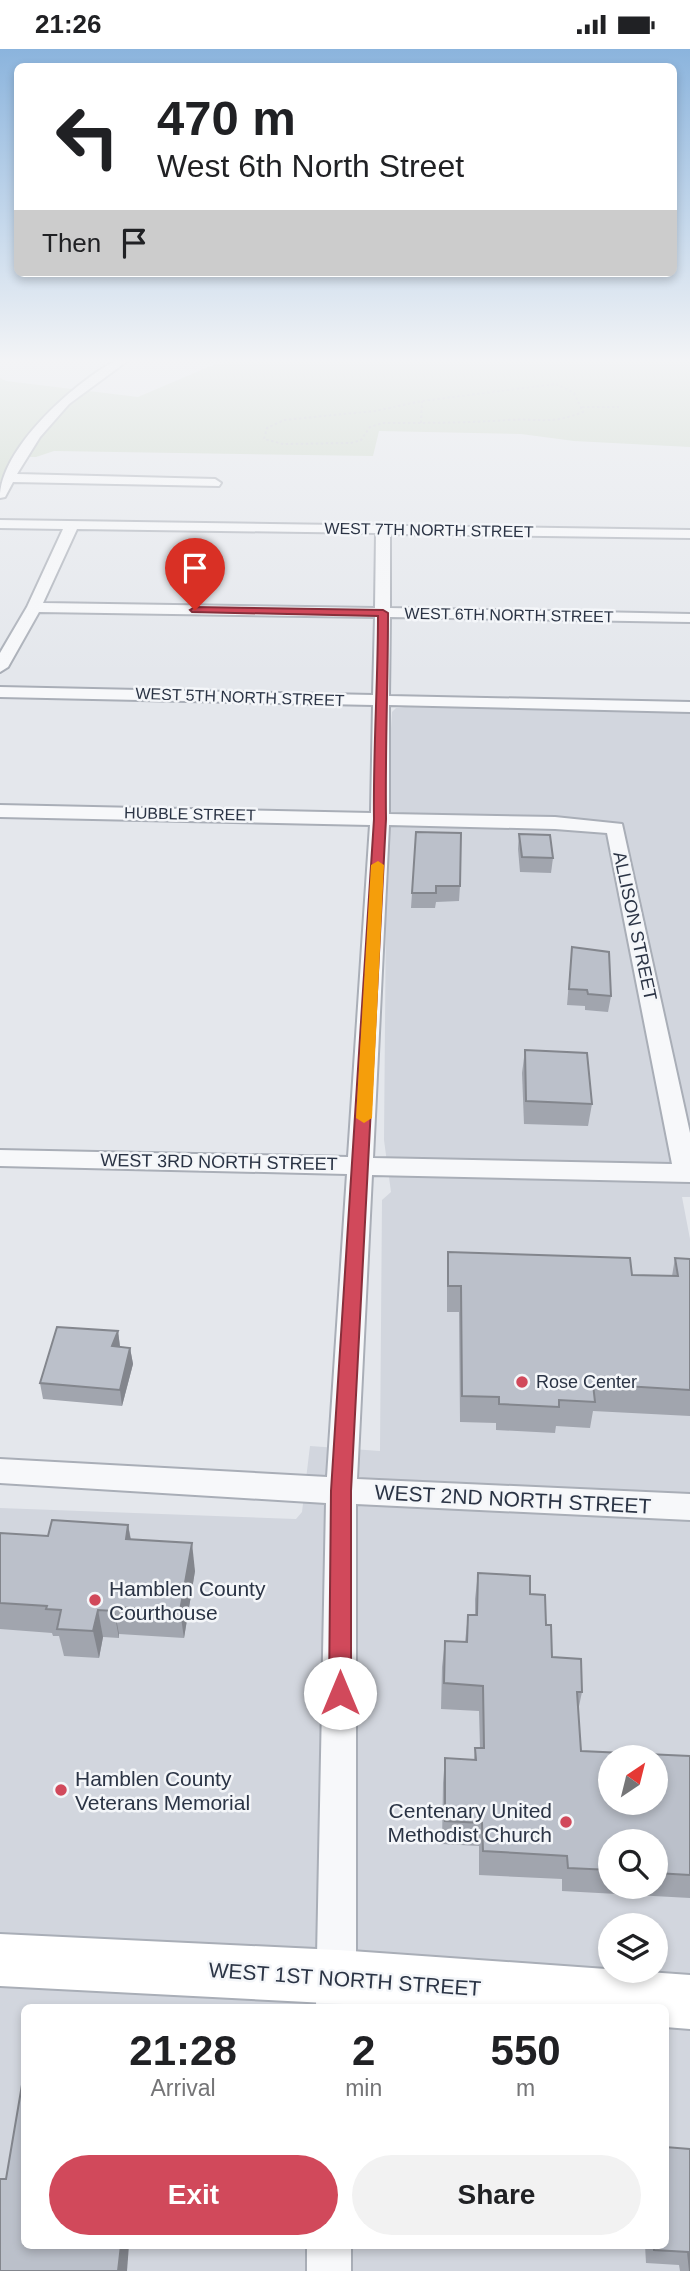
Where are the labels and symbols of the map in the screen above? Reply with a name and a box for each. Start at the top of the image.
street label: WEST 7TH NORTH STREET [324,520,534,540]
pin [165,538,225,610]
street label: WEST 6TH NORTH STREET [404,605,614,625]
street label: WEST 5TH NORTH STREET [135,685,345,709]
street label: HUBBLE STREET [124,804,256,824]
street label: ALLISON STREET [609,850,661,1002]
street label: WEST 3RD NORTH STREET [100,1150,338,1174]
place label: Rose Center [536,1372,637,1392]
marker: Rose Center [514,1374,530,1390]
street label: WEST 2ND NORTH STREET [374,1480,652,1518]
place label: Hamblen County Courthouse [109,1577,266,1624]
marker: Hamblen County Courthouse [87,1592,103,1608]
position arrow [303,1656,377,1730]
north arrow [598,1745,668,1815]
place label: Hamblen County Veterans Memorial [75,1767,250,1814]
marker: Hamblen County Veterans Memorial [53,1782,69,1798]
place label: Centenary United Methodist Church [387,1799,552,1846]
marker: Centenary United Methodist Church [558,1814,574,1830]
street label: WEST 1ST NORTH STREET [208,1958,482,2000]

